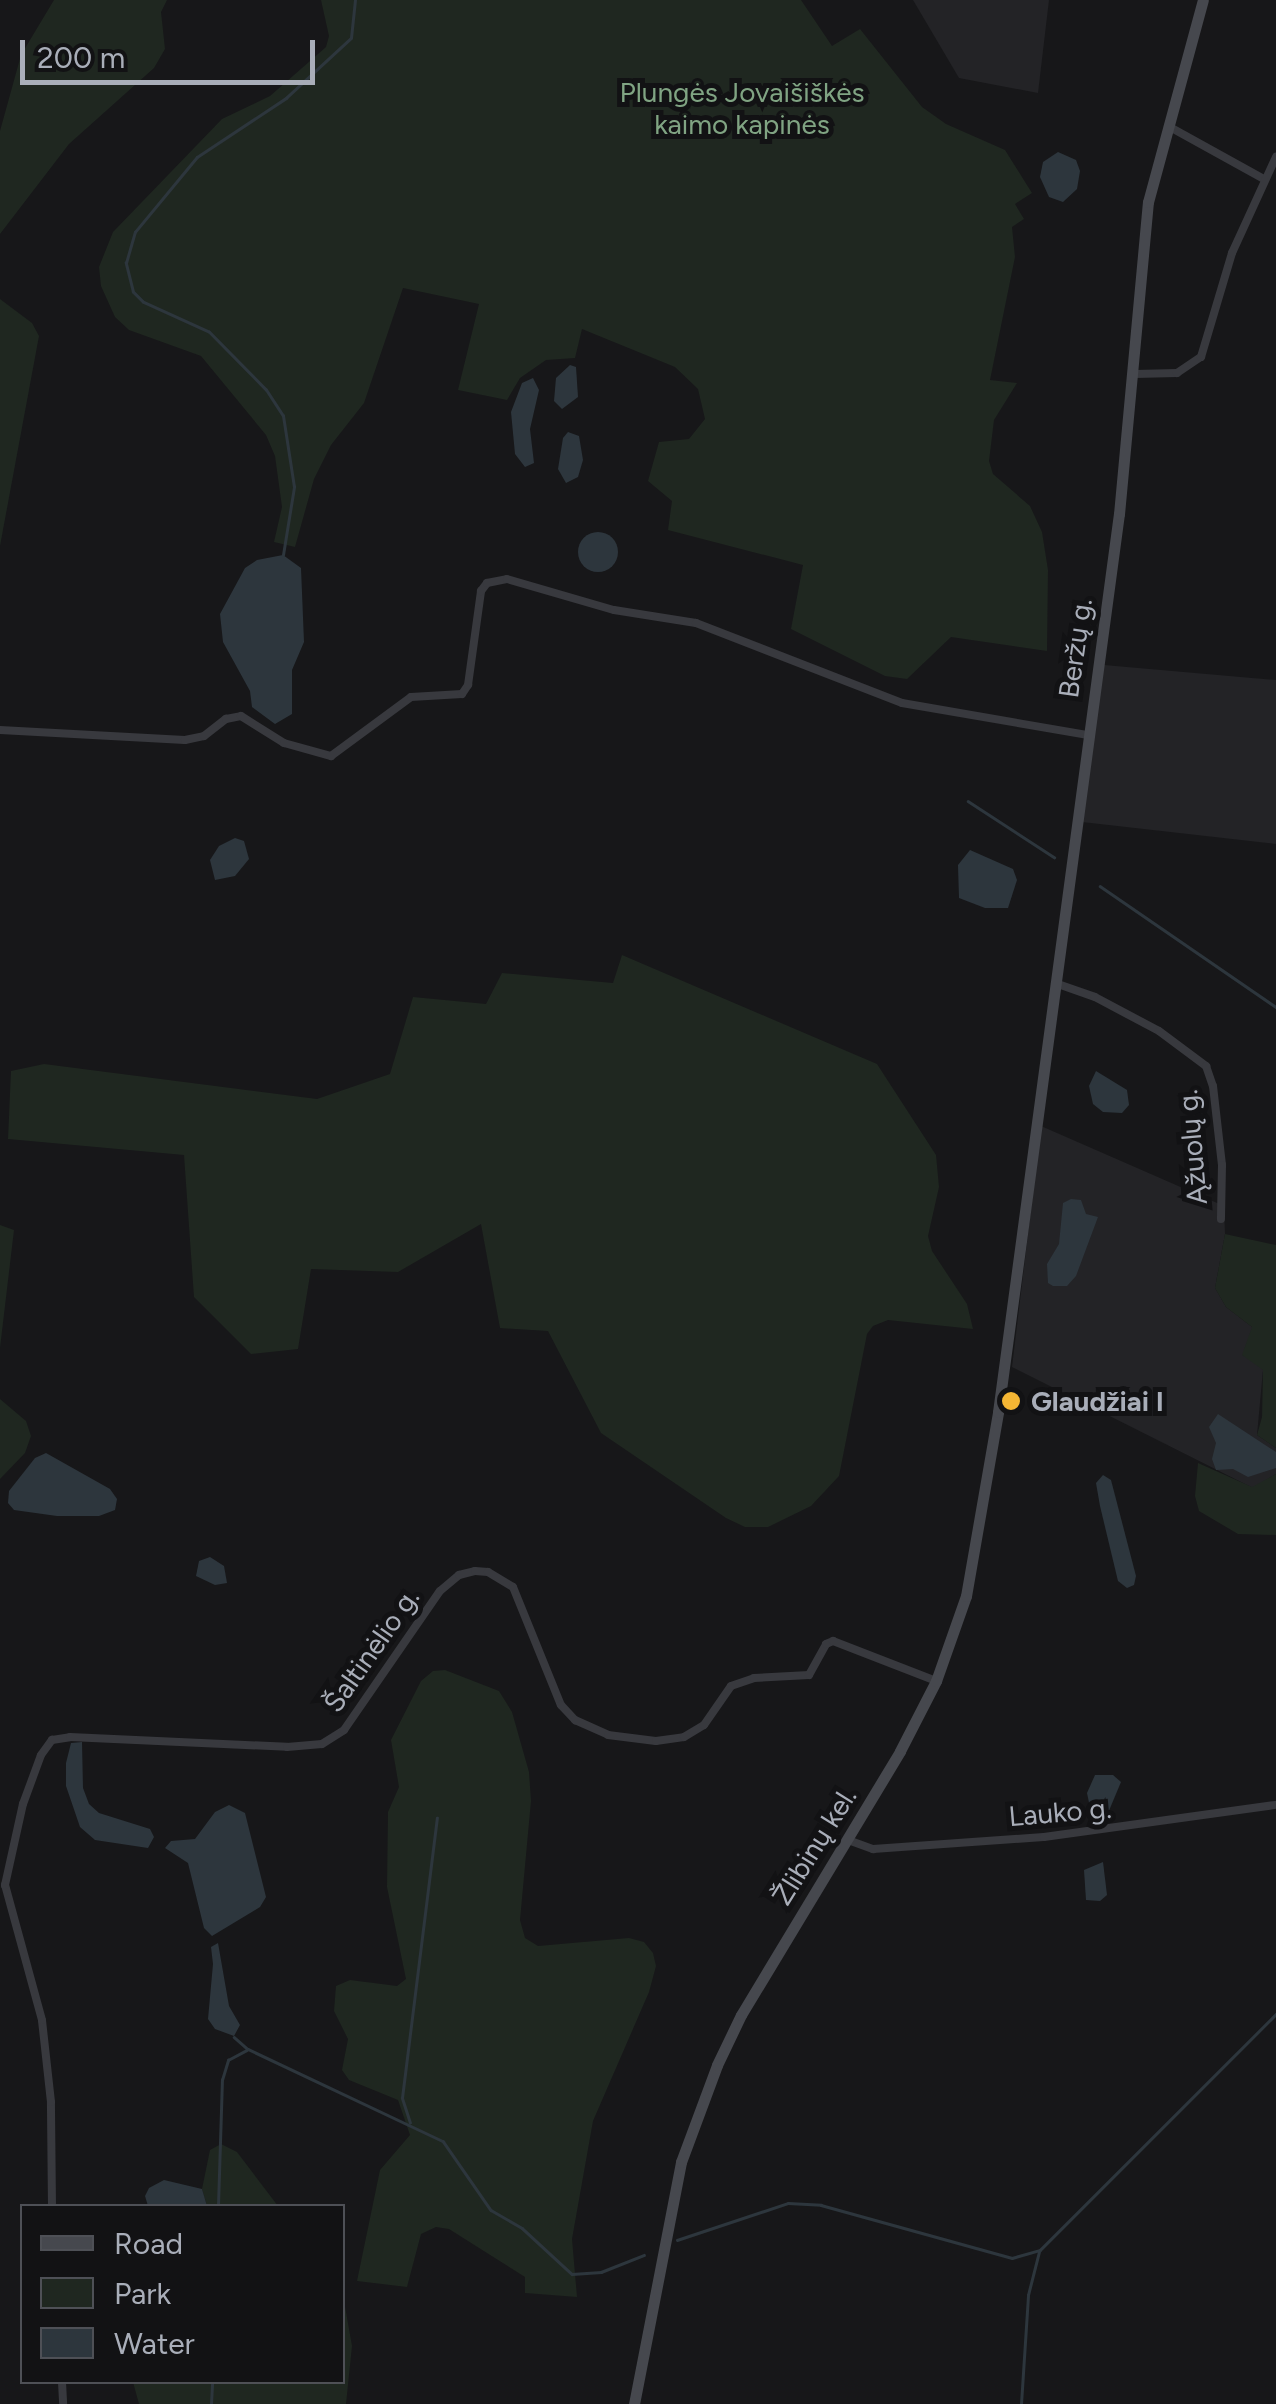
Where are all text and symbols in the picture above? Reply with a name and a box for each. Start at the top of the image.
scale bar [25,20,320,82]
text: 200 m [37,39,125,76]
park label: Plungės Jovaišiškės kaimo kapinės [619,75,865,141]
street label: Beržų g. [1051,596,1099,700]
street label: Ąžuolų g. [1170,1088,1214,1206]
place label: Glaudžiai I [1031,1384,1164,1418]
marker: Glaudžiai I [1000,1390,1022,1412]
street label: Šaltinėlio g. [316,1581,426,1719]
street label: Žlibinų kel. [765,1781,863,1911]
street label: Lauko g. [1007,1791,1113,1833]
legend [20,2204,345,2384]
text: Road [114,2225,183,2262]
text: Park [114,2275,171,2312]
text: Water [114,2325,195,2362]

